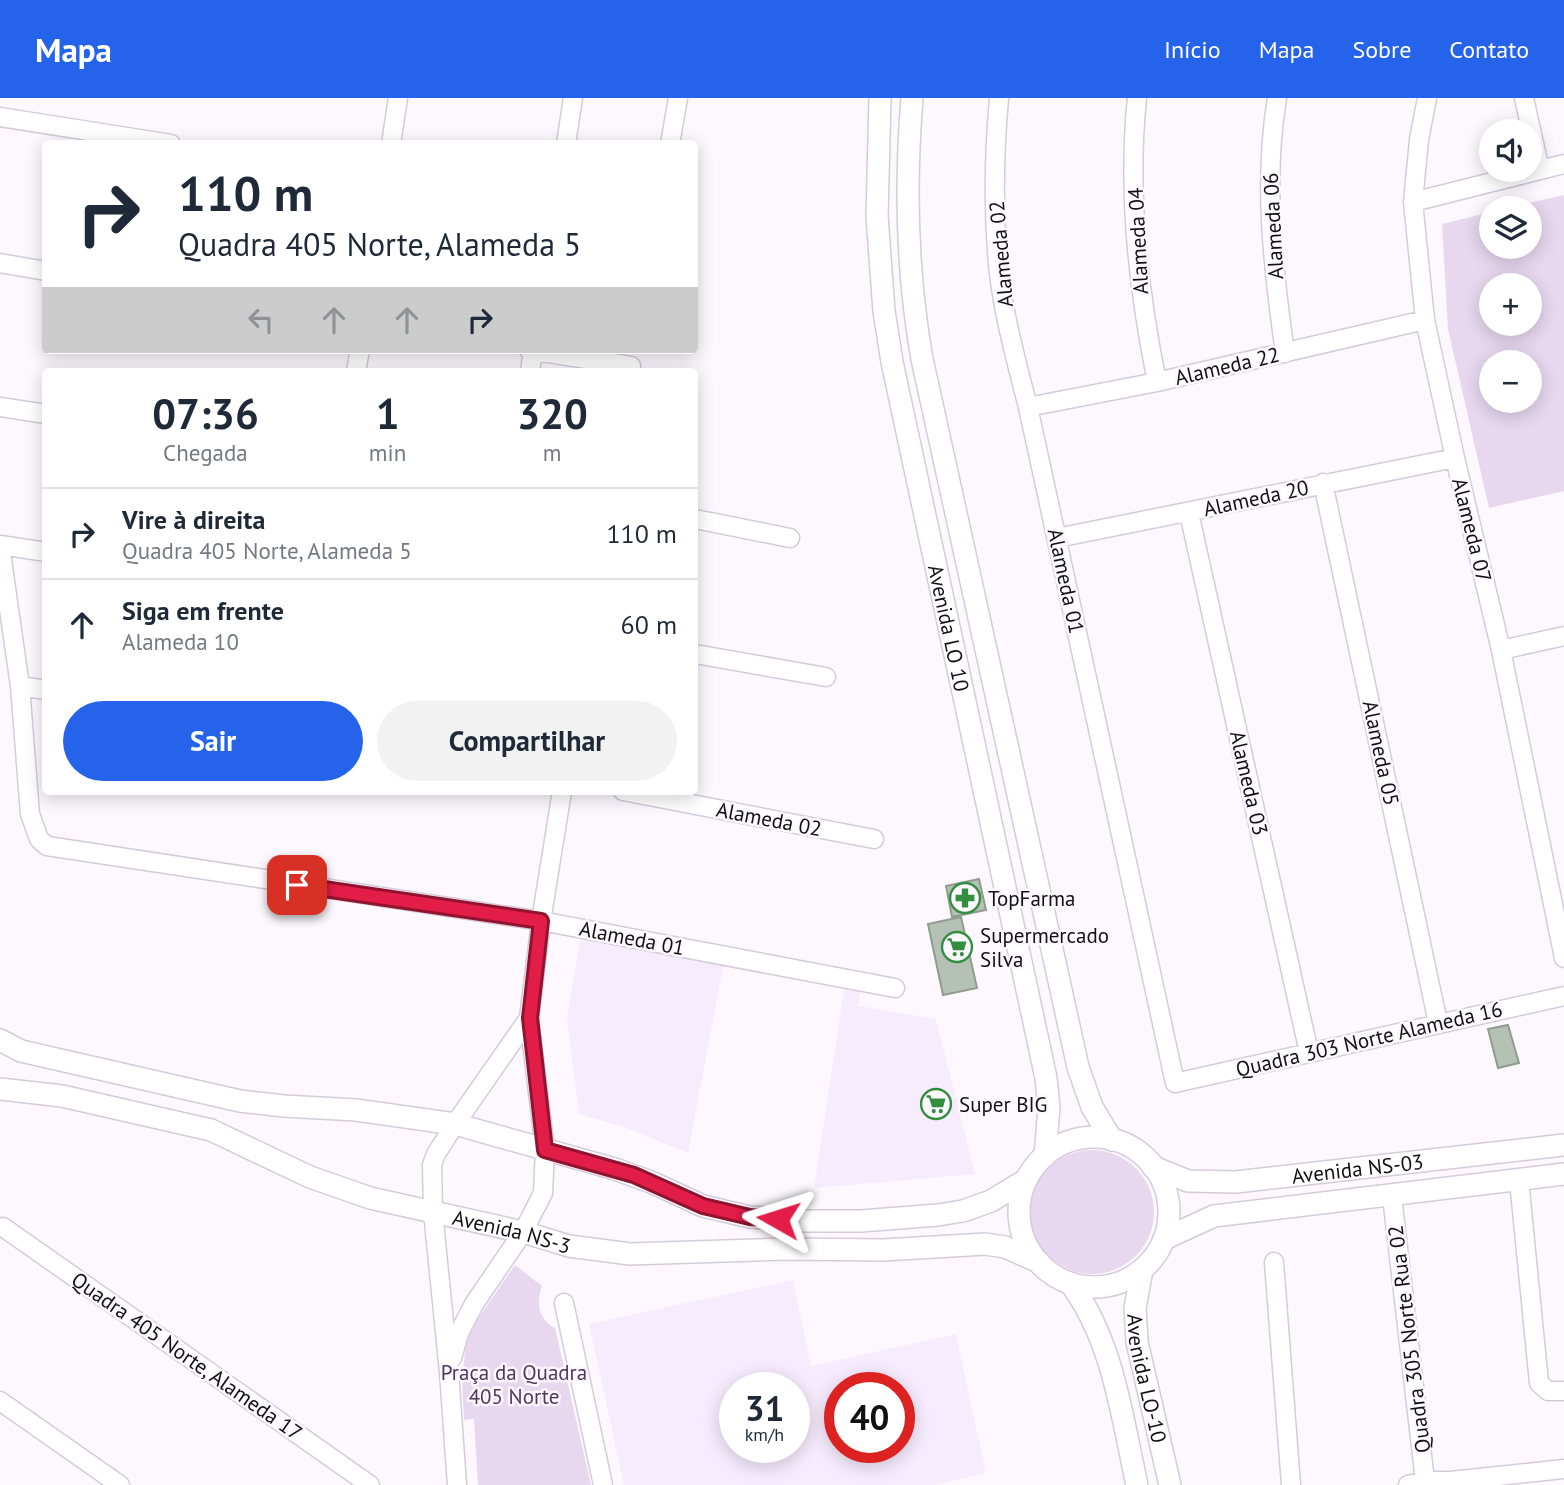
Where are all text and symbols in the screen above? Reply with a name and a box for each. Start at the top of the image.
text: Mapa [35,28,112,71]
text: Início [1164,34,1221,65]
text: Mapa [1259,34,1314,65]
text: Sobre [1352,34,1411,65]
text: Contato [1449,34,1529,65]
map controls [1479,119,1542,413]
button: sound [1479,119,1542,182]
text: 110 m [178,161,313,225]
icon: right [63,168,154,259]
street label: Alameda 06 [1257,172,1289,280]
street label: Alameda 04 [1122,187,1154,295]
button: layers [1479,196,1542,259]
street label: Alameda 02 [983,200,1019,308]
text: Quadra 405 Norte, Alameda 5 [178,223,581,265]
button: + [1479,273,1542,336]
icon: left [242,301,280,339]
icon: ahead [315,301,353,339]
icon: ahead [388,301,426,339]
icon: right [461,301,499,339]
street label: Alameda 22 [1172,341,1282,391]
button: − [1479,350,1542,413]
text: 07:36 [152,386,259,441]
text: 1 [376,386,399,441]
text: 320 [516,386,588,441]
text: Chegada [163,438,248,467]
text: min [369,438,406,467]
text: m [543,438,561,467]
street label: Alameda 20 [1201,474,1311,522]
street label: Alameda 07 [1446,475,1498,585]
text: Vire à direita [122,503,265,536]
icon: right [63,515,101,553]
text: 110 m [606,517,677,550]
street label: Alameda 01 [1042,526,1090,636]
text: Quadra 405 Norte, Alameda 5 [122,536,412,565]
street label: Avenida LO 10 [922,562,976,694]
text: Siga em frente [122,594,284,627]
icon: ahead [63,606,101,644]
text: 60 m [621,608,677,641]
text: Alameda 10 [122,627,239,656]
street label: Alameda 05 [1357,698,1405,808]
button: Sair [63,701,363,781]
button: Compartilhar [377,701,677,781]
street label: Alameda 03 [1224,728,1274,838]
street label: Alameda 02 [714,796,824,842]
pin [267,855,327,915]
icon: arrive [278,866,316,904]
pharmacy icon: TopFarma [948,881,982,915]
place label: TopFarma [988,885,1075,912]
street label: Alameda 01 [577,915,687,961]
place label: Supermercado Silva [980,922,1109,973]
supermarket icon: Supermercado Silva [940,930,974,964]
street label: Quadra 303 Norte Alameda 16 [1233,995,1505,1083]
supermarket icon: Super BIG [919,1087,953,1121]
place label: Super BIG [959,1091,1047,1118]
street label: Avenida NS-03 [1290,1147,1425,1189]
position arrow [741,1182,815,1256]
street label: Avenida NS-3 [450,1203,574,1259]
street label: Quadra 305 Norte Rua 02 [1382,1224,1436,1454]
street label: Quadra 405 Norte, Alameda 17 [66,1266,308,1446]
street label: Avenida LO-10 [1122,1313,1173,1445]
park label: Praça da Quadra 405 Norte [441,1359,587,1410]
speed limit sign: 40 [824,1372,915,1463]
text: 31 [745,1385,784,1431]
text: km/h [745,1423,784,1446]

